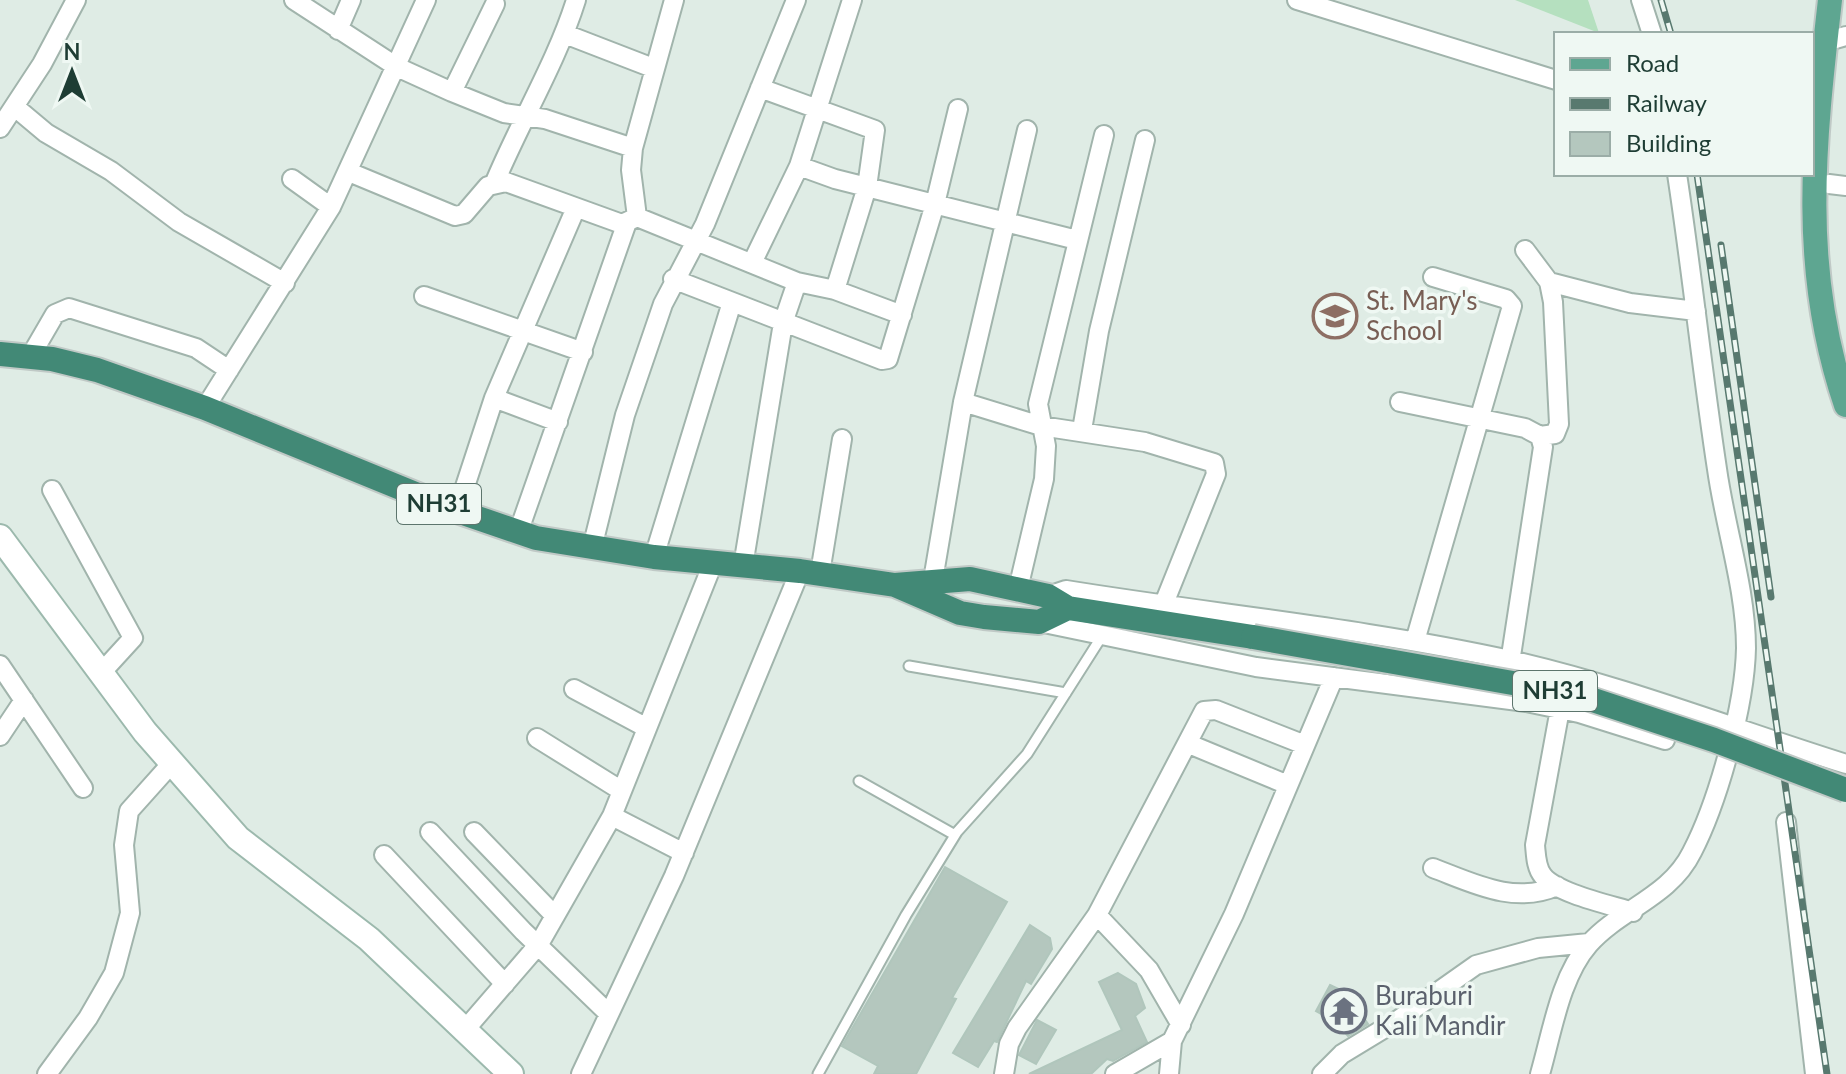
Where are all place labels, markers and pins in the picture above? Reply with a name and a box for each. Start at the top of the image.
place label: St. Mary's School [1366,284,1478,346]
school or university icon: St. Mary's School [1311,292,1359,340]
place label: Buraburi Kali Mandir [1375,979,1506,1041]
temple icon: Buraburi Kali Mandir [1320,987,1368,1035]

